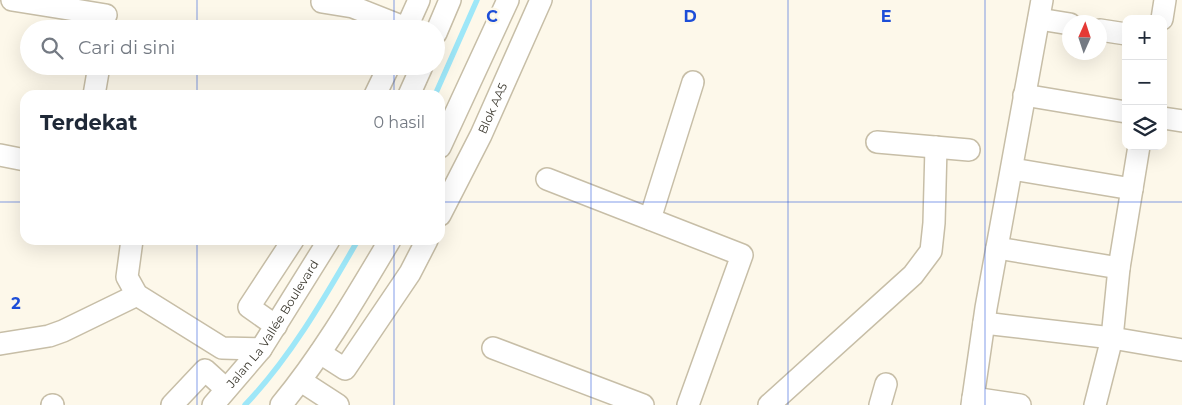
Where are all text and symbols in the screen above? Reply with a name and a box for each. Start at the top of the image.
text: C [486,7,498,26]
text: D [683,7,697,26]
text: E [881,7,891,26]
north arrow [1062,15,1107,60]
map controls [1122,15,1167,150]
button: + [1122,15,1167,60]
search box [20,20,445,75]
icon: search [38,34,66,62]
text: Cari di sini [78,36,175,59]
button: − [1122,60,1167,105]
street label: Blok AA5 [474,80,510,136]
button: layers [1122,105,1167,150]
text: Terdekat [40,110,137,135]
text: 0 hasil [374,113,425,132]
street label: Jalan La Vallée Boulevard [222,257,322,391]
text: 2 [11,294,21,313]

